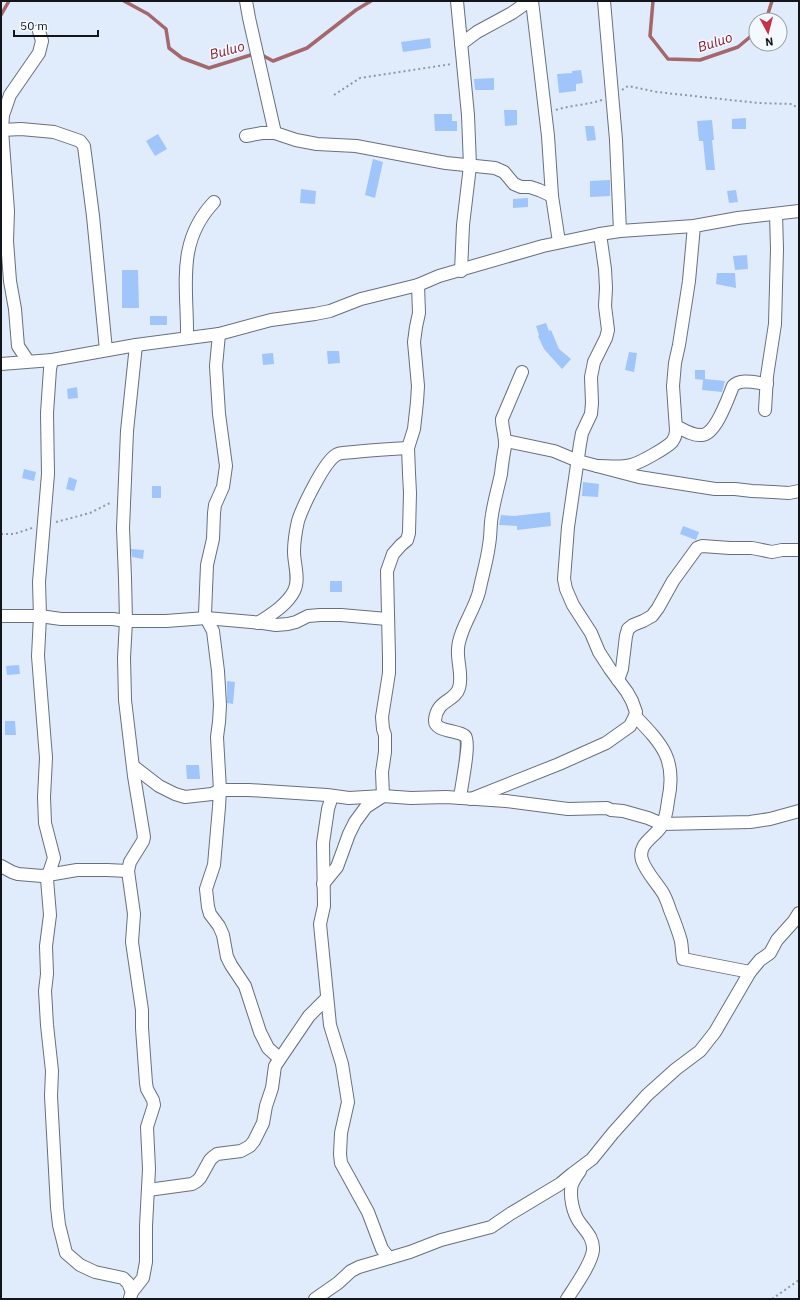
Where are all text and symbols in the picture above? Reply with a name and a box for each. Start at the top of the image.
scale bar [14,12,98,38]
north arrow [748,12,788,52]
text: 50 m [20,18,48,33]
water label: Buluo [695,28,735,56]
text: N [764,34,774,49]
water label: Buluo [207,37,247,63]

